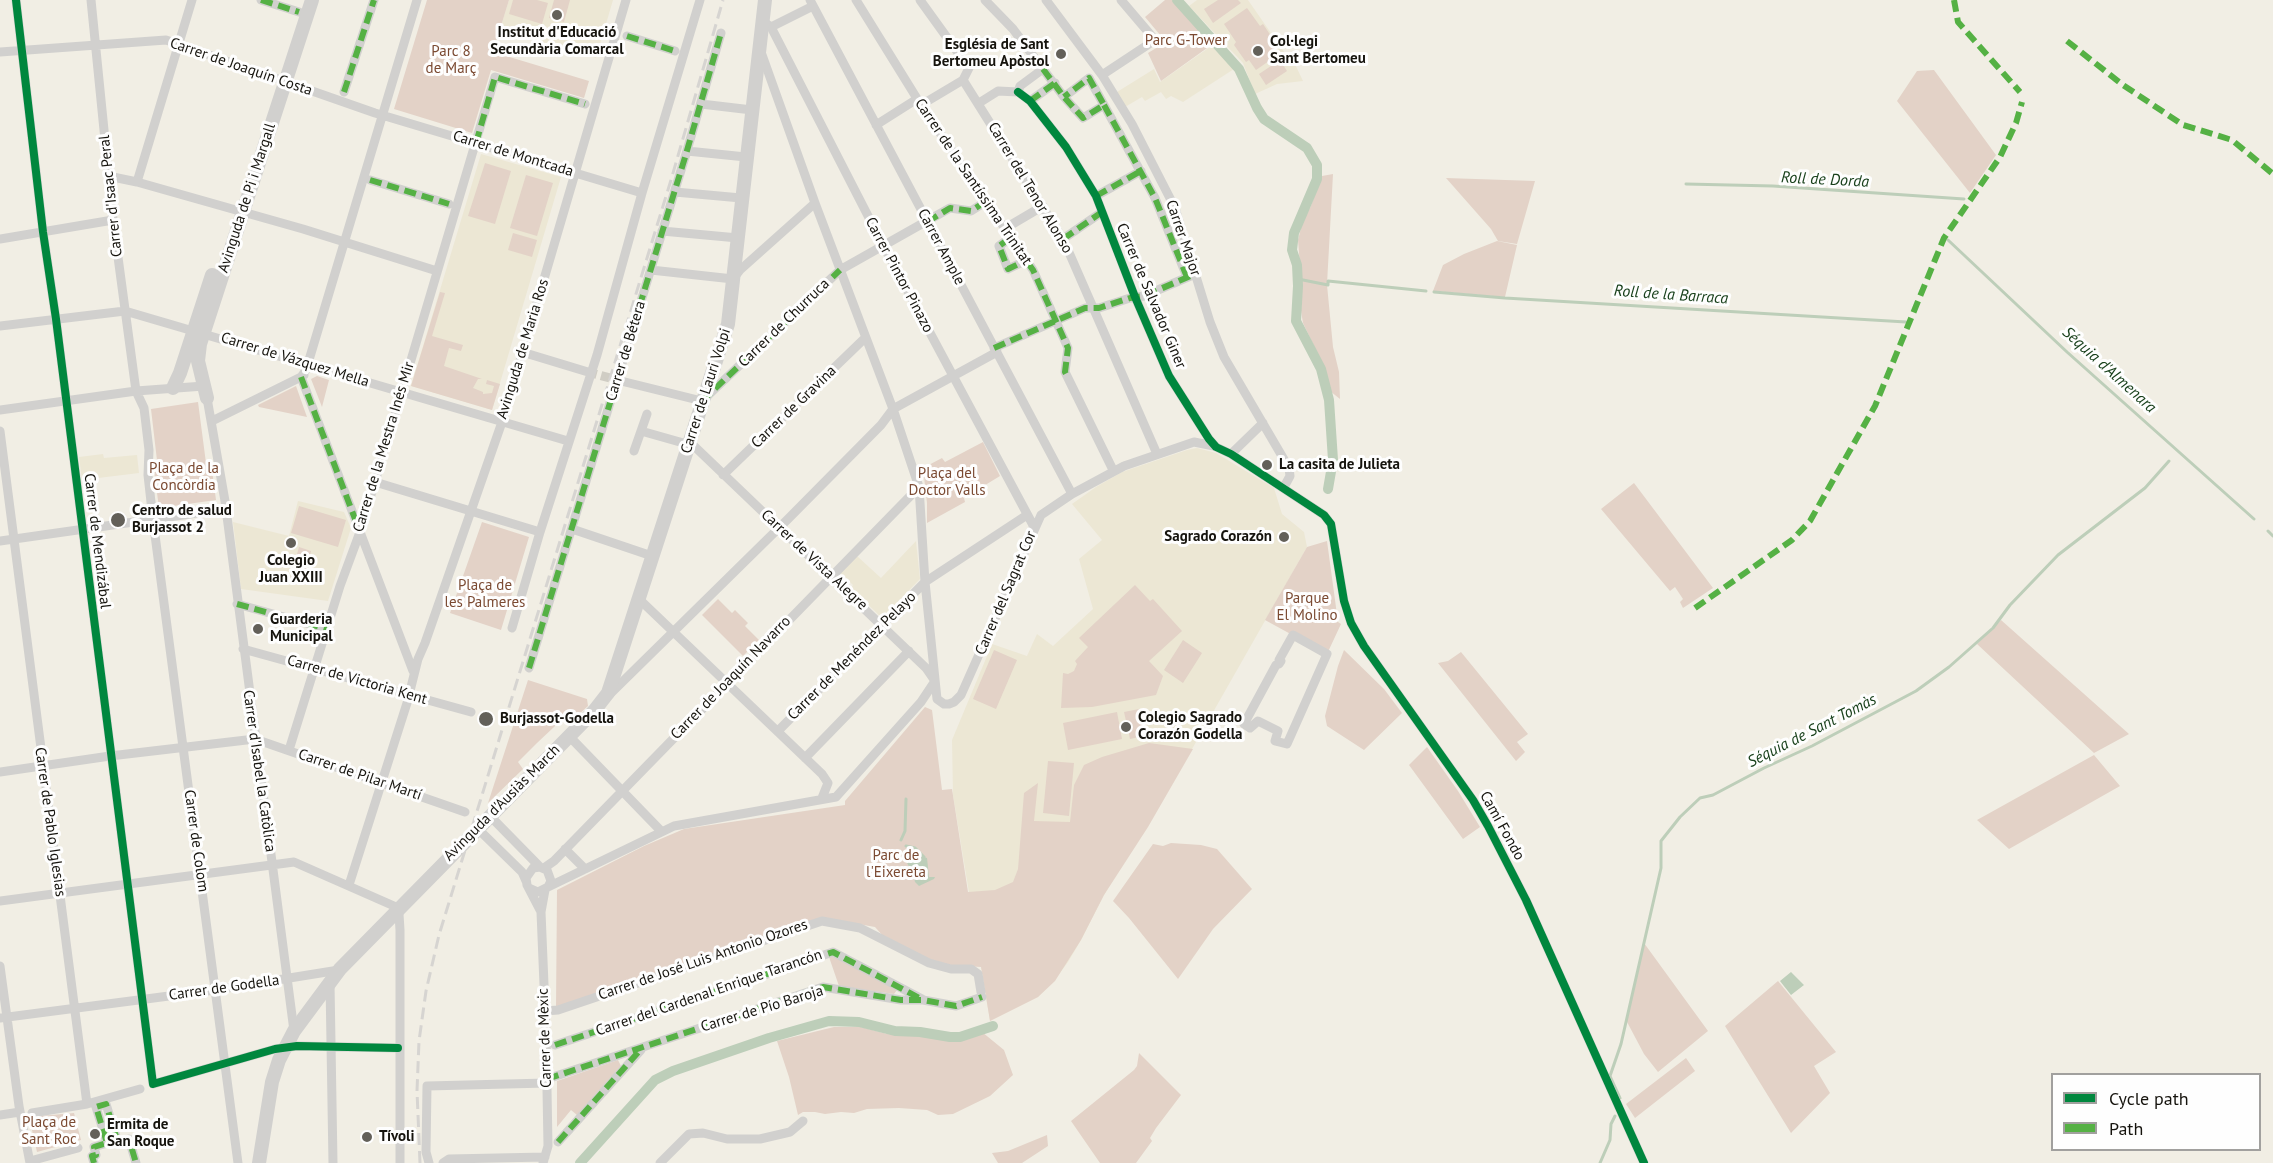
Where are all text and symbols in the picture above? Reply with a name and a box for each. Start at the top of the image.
marker: Institut d'Educació Secundària Comarcal [550,8,564,22]
place label: Institut d'Educació Secundària Comarcal [490,24,624,59]
park label: Parc G-Tower [1145,32,1227,50]
place label: Col·legi Sant Bertomeu [1270,33,1366,68]
street label: Carrer de Joaquín Costa [167,34,315,100]
place label: Església de Sant Bertomeu Apòstol [933,36,1049,71]
park label: Parc 8 de Març [426,43,476,78]
marker: Col·legi Sant Bertomeu [1251,44,1265,58]
marker: Església de Sant Bertomeu Apòstol [1054,47,1068,61]
street label: Carrer de la Santíssima Trinitat [910,95,1036,269]
street label: Carrer del Tenor Alonso [984,119,1076,257]
street label: Avinguda de Pi i Margall [214,121,280,275]
street label: Carrer de Montcada [451,127,575,181]
street label: Carrer d'Isaac Peral [96,134,126,258]
water label: Roll de Dorda [1780,168,1870,192]
street label: Carrer Major [1162,198,1204,278]
street label: Carrer Ample [913,206,969,288]
street label: Carrer Pintor Pinazo [861,214,937,336]
street label: Carrer de Salvador Giner [1112,221,1190,371]
street label: Carrer de Churruca [735,275,833,371]
street label: Avinguda de Maria Ros [493,277,553,421]
water label: Roll de la Barraca [1613,281,1729,309]
street label: Carrer de Bétera [602,299,650,403]
water label: Séquia d'Almenara [2058,323,2160,417]
street label: Carrer de Lauri Volpi [677,326,735,456]
street label: Carrer de Vázquez Mella [219,329,371,391]
street label: Carrer de la Mestra Inés Mir [350,360,418,534]
street label: Carrer de Gravina [748,362,840,452]
place label: La casita de Julieta [1279,456,1400,474]
marker: La casita de Julieta [1260,458,1274,472]
park label: Plaça de la Concòrdia [149,460,219,495]
park label: Plaça del Doctor Valls [909,465,985,500]
street label: Carrer de Mendizábal [80,472,114,610]
place label: Centro de salud Burjassot 2 [132,502,232,537]
street label: Carrer de Vista Alegre [757,506,871,614]
marker: Centro de salud Burjassot 2 [109,511,127,529]
street label: Carrer del Sagrat Cor [972,528,1040,658]
place label: Sagrado Corazón [1164,528,1272,546]
marker: Sagrado Corazón [1277,530,1291,544]
marker: Colegio Juan XXIII [284,536,298,550]
place label: Colegio Juan XXIII [259,552,323,587]
park label: Plaça de les Palmeres [445,577,525,612]
street label: Carrer de Menéndez Pelayo [784,588,920,724]
park label: Parque El Molino [1277,590,1337,625]
place label: Guarderia Municipal [270,611,333,646]
street label: Carrer de Joaquín Navarro [667,612,795,744]
marker: Guarderia Municipal [251,622,265,636]
street label: Carrer de Victoria Kent [285,651,429,709]
street label: Carrer d'Isabel la Catòlica [239,689,279,853]
water label: Séquia de Sant Tomàs [1744,690,1880,772]
place label: Colegio Sagrado Corazón Godella [1138,709,1243,744]
marker: Burjassot-Godella [477,710,495,728]
place label: Burjassot-Godella [500,710,614,728]
marker: Colegio Sagrado Corazón Godella [1119,720,1133,734]
street label: Avinguda d'Ausiàs March [440,741,564,865]
street label: Carrer de Pilar Martí [296,745,424,805]
street label: Carrer de Pablo Iglesias [31,746,69,898]
street label: Camí Fondo [1476,788,1528,864]
street label: Carrer de Colom [180,789,212,893]
park label: Parc de l'Eixereta [866,847,926,882]
street label: Carrer de José Luis Antonio Ozores [596,916,810,1004]
street label: Carrer del Cardenal Enrique Tarancón [594,946,824,1040]
street label: Carrer de Godella [168,971,280,1005]
street label: Carrer de Pío Baroja [699,982,825,1036]
street label: Carrer de Mèxic [534,988,556,1088]
legend [2051,1073,2261,1151]
text: Cycle path [2109,1087,2189,1110]
park label: Plaça de Sant Roc [21,1114,77,1149]
place label: Ermita de San Roque [107,1116,174,1151]
text: Path [2109,1117,2143,1140]
marker: Ermita de San Roque [88,1127,102,1141]
place label: Tívoli [379,1128,415,1146]
marker: Tívoli [360,1130,374,1144]

